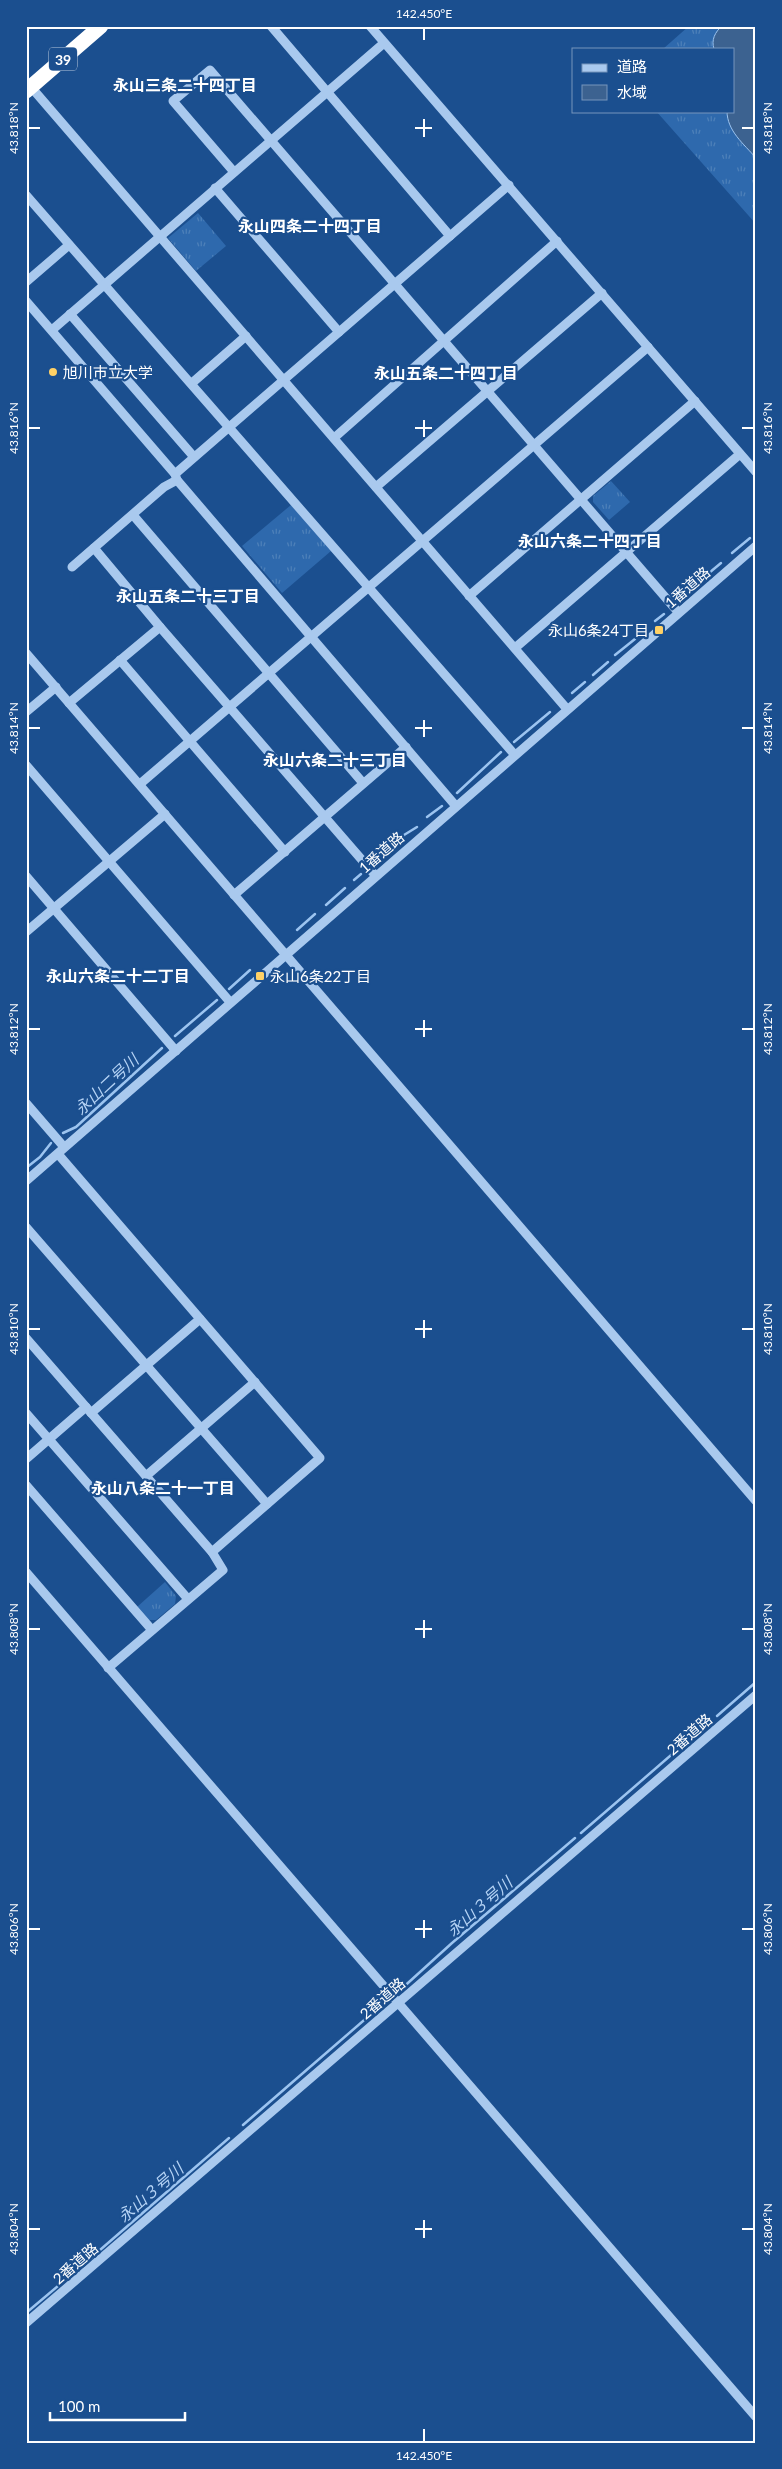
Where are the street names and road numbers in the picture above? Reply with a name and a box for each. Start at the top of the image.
road number: 39 [49,48,77,70]
street label: 1番道路 [661,563,713,611]
street label: 1番道路 [355,828,407,876]
street label: 2番道路 [663,1710,715,1758]
street label: 2番道路 [356,1974,408,2022]
street label: 2番道路 [49,2239,101,2287]

